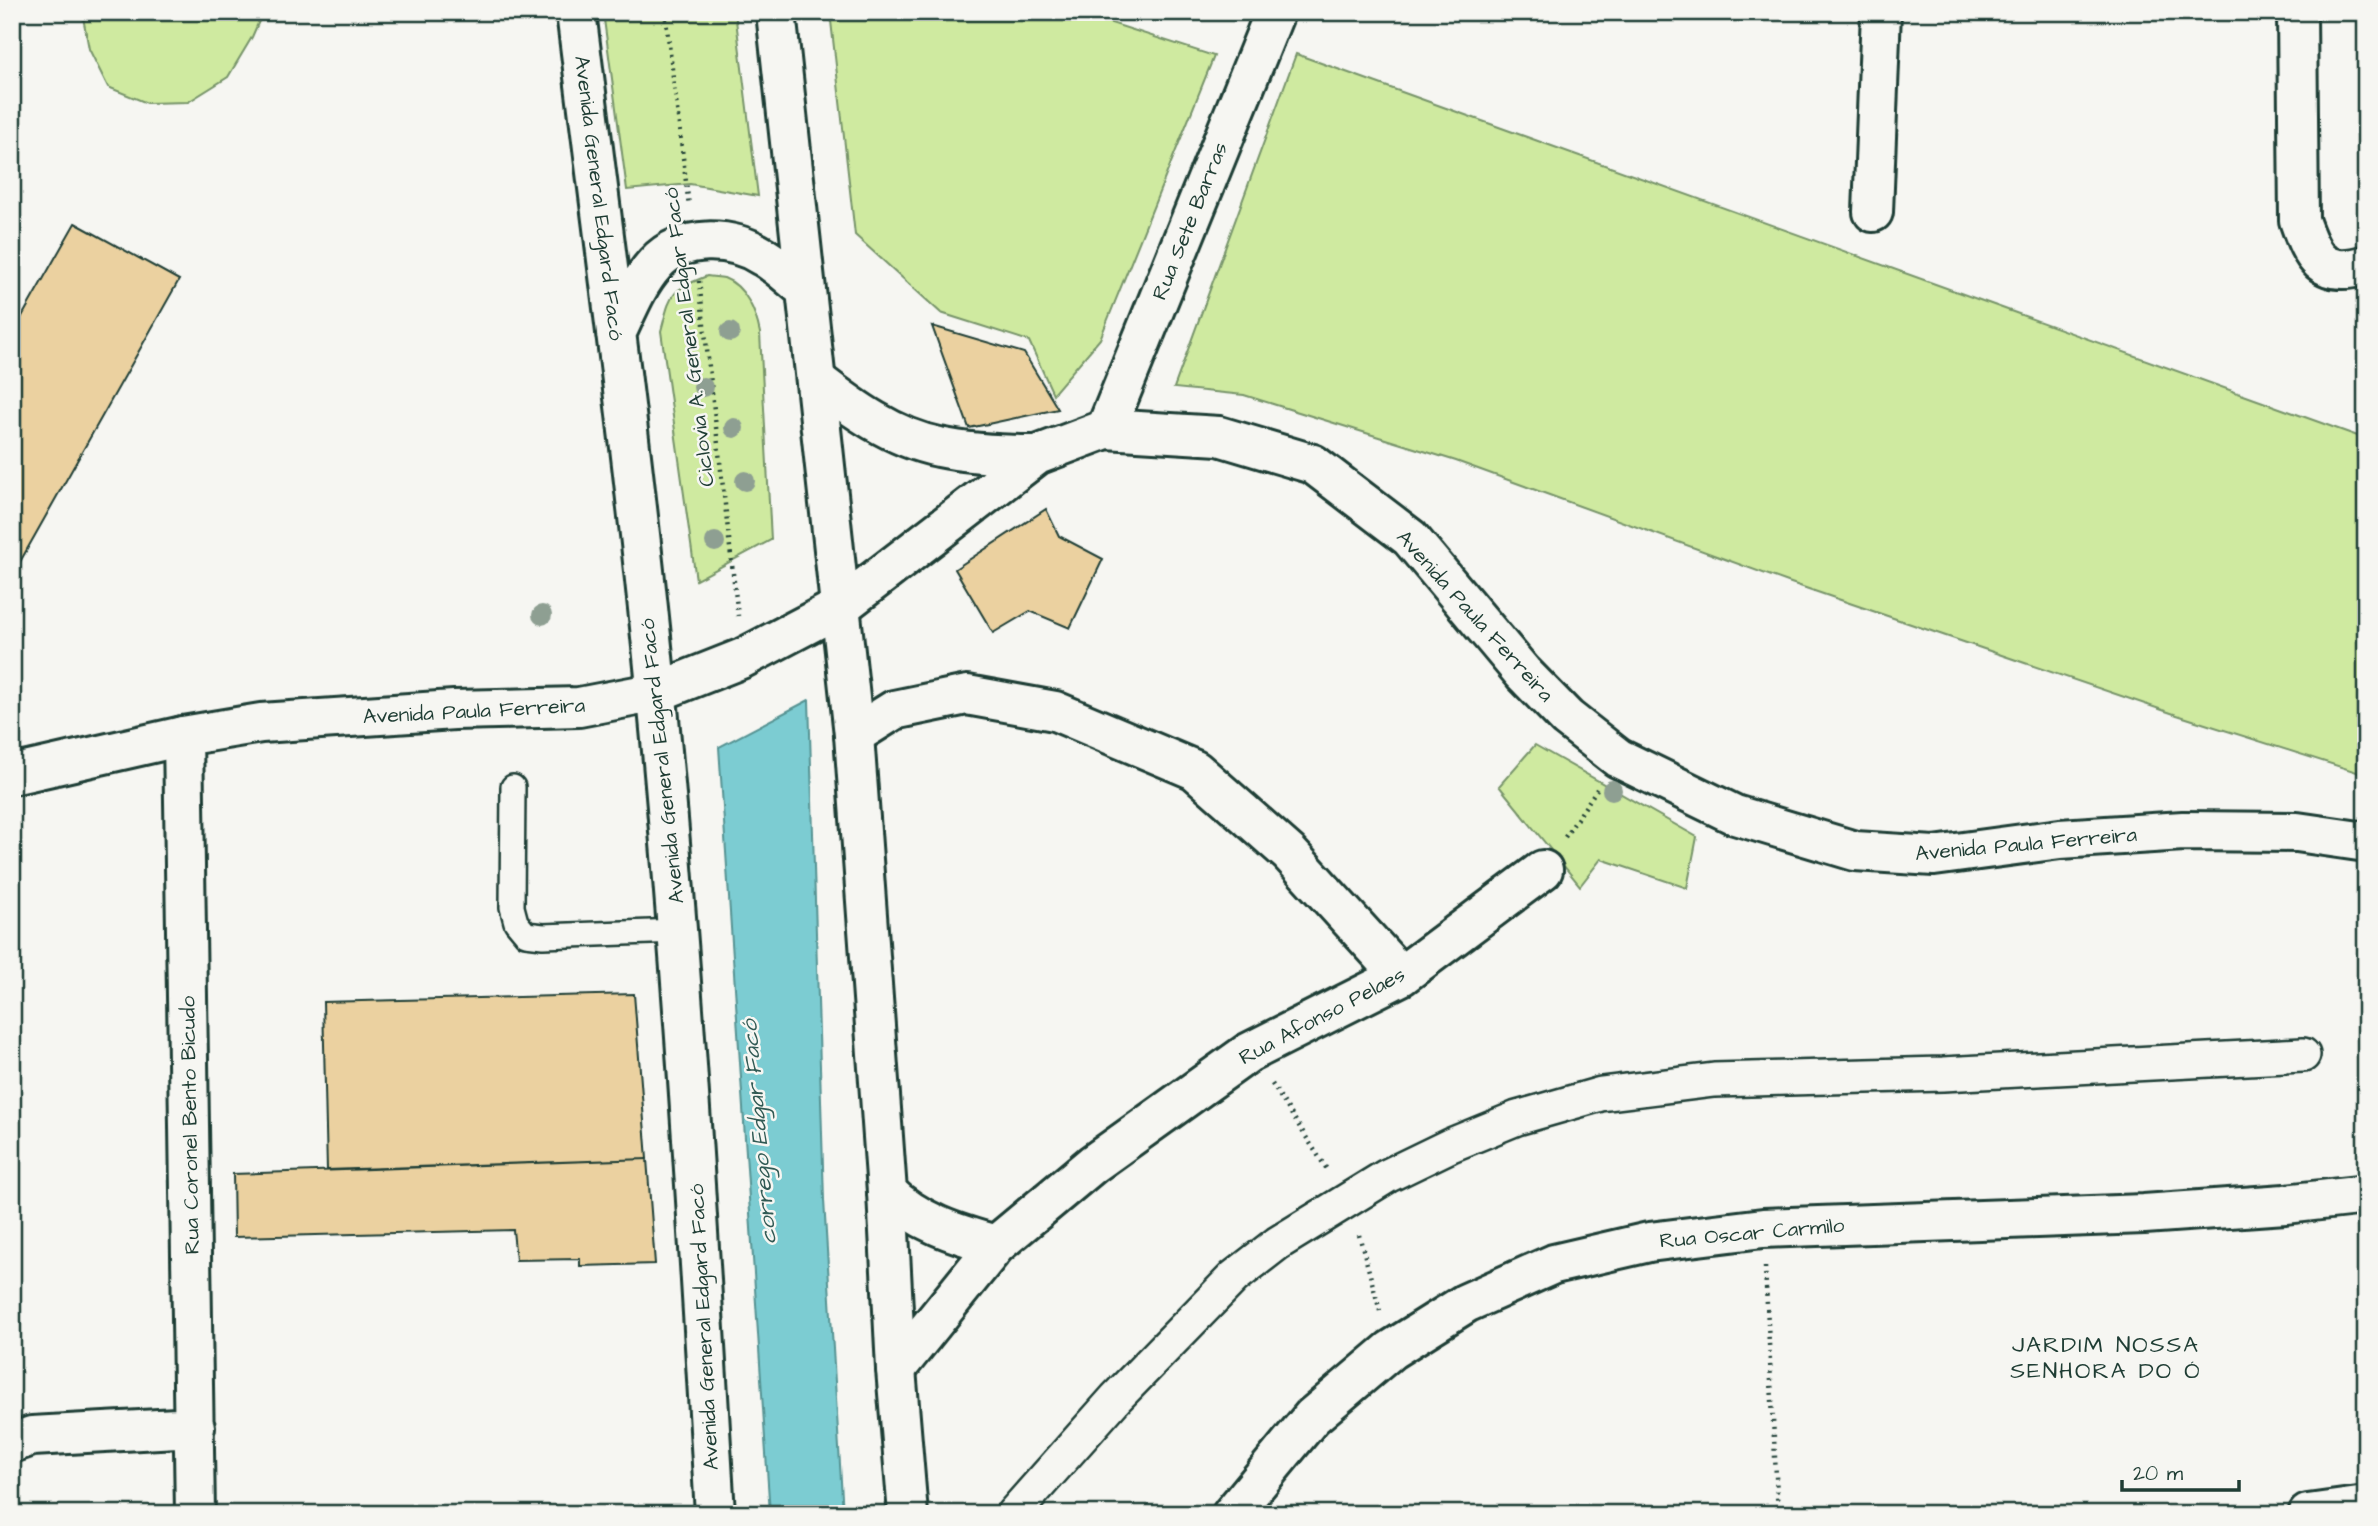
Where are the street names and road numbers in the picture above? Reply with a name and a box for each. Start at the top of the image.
street label: Avenida General Edgard Facó [565,54,631,343]
street label: Rua Sete Barras [1145,138,1235,304]
street label: Ciclovia A. General Edgar Facó [656,185,724,488]
street label: Avenida Paula Ferreira [1390,524,1560,709]
street label: Avenida General Edgard Facó [633,616,693,905]
street label: Avenida Paula Ferreira [362,691,586,731]
street label: Avenida Paula Ferreira [1914,820,2138,868]
street label: Rua Afonso Pelaes [1234,960,1410,1072]
street label: Rua Coronel Bento Bicudo [173,995,207,1254]
street label: Avenida General Edgard Facó [682,1183,728,1471]
street label: Rua Oscar Carmilo [1659,1210,1846,1256]

